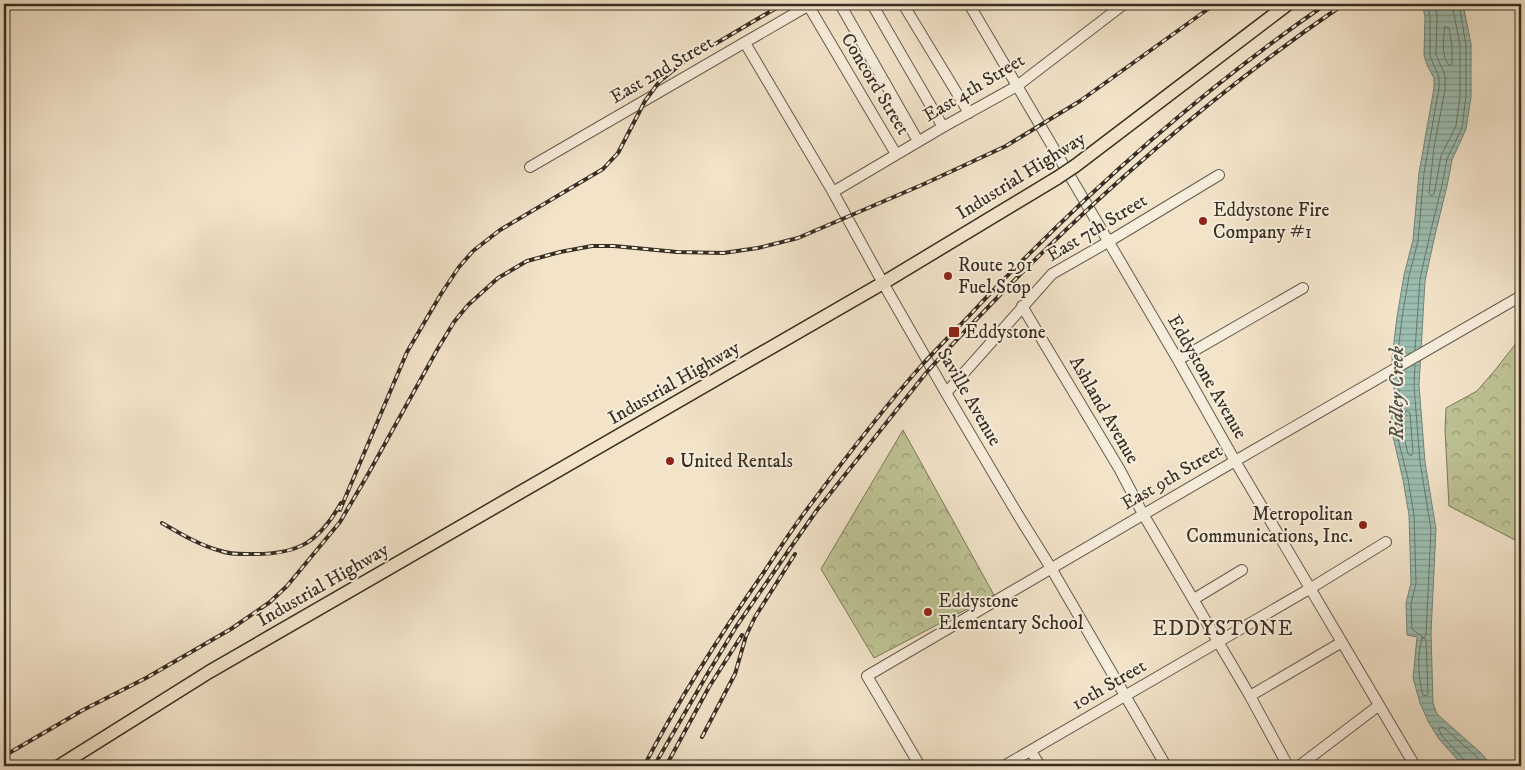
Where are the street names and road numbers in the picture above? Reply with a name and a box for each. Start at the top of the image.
street label: Concord Street [836,29,914,139]
street label: East 2nd Street [606,31,718,109]
street label: East 4th Street [919,49,1029,127]
street label: Industrial Highway [952,127,1091,225]
street label: East 7th Street [1043,189,1151,267]
street label: Eddystone Avenue [1162,311,1252,443]
street label: Industrial Highway [604,336,745,430]
street label: Saville Avenue [932,344,1006,450]
street label: Ashland Avenue [1064,352,1144,468]
street label: East 9th Street [1118,439,1226,515]
street label: Industrial Highway [253,538,394,632]
street label: 10th Street [1068,654,1150,716]

